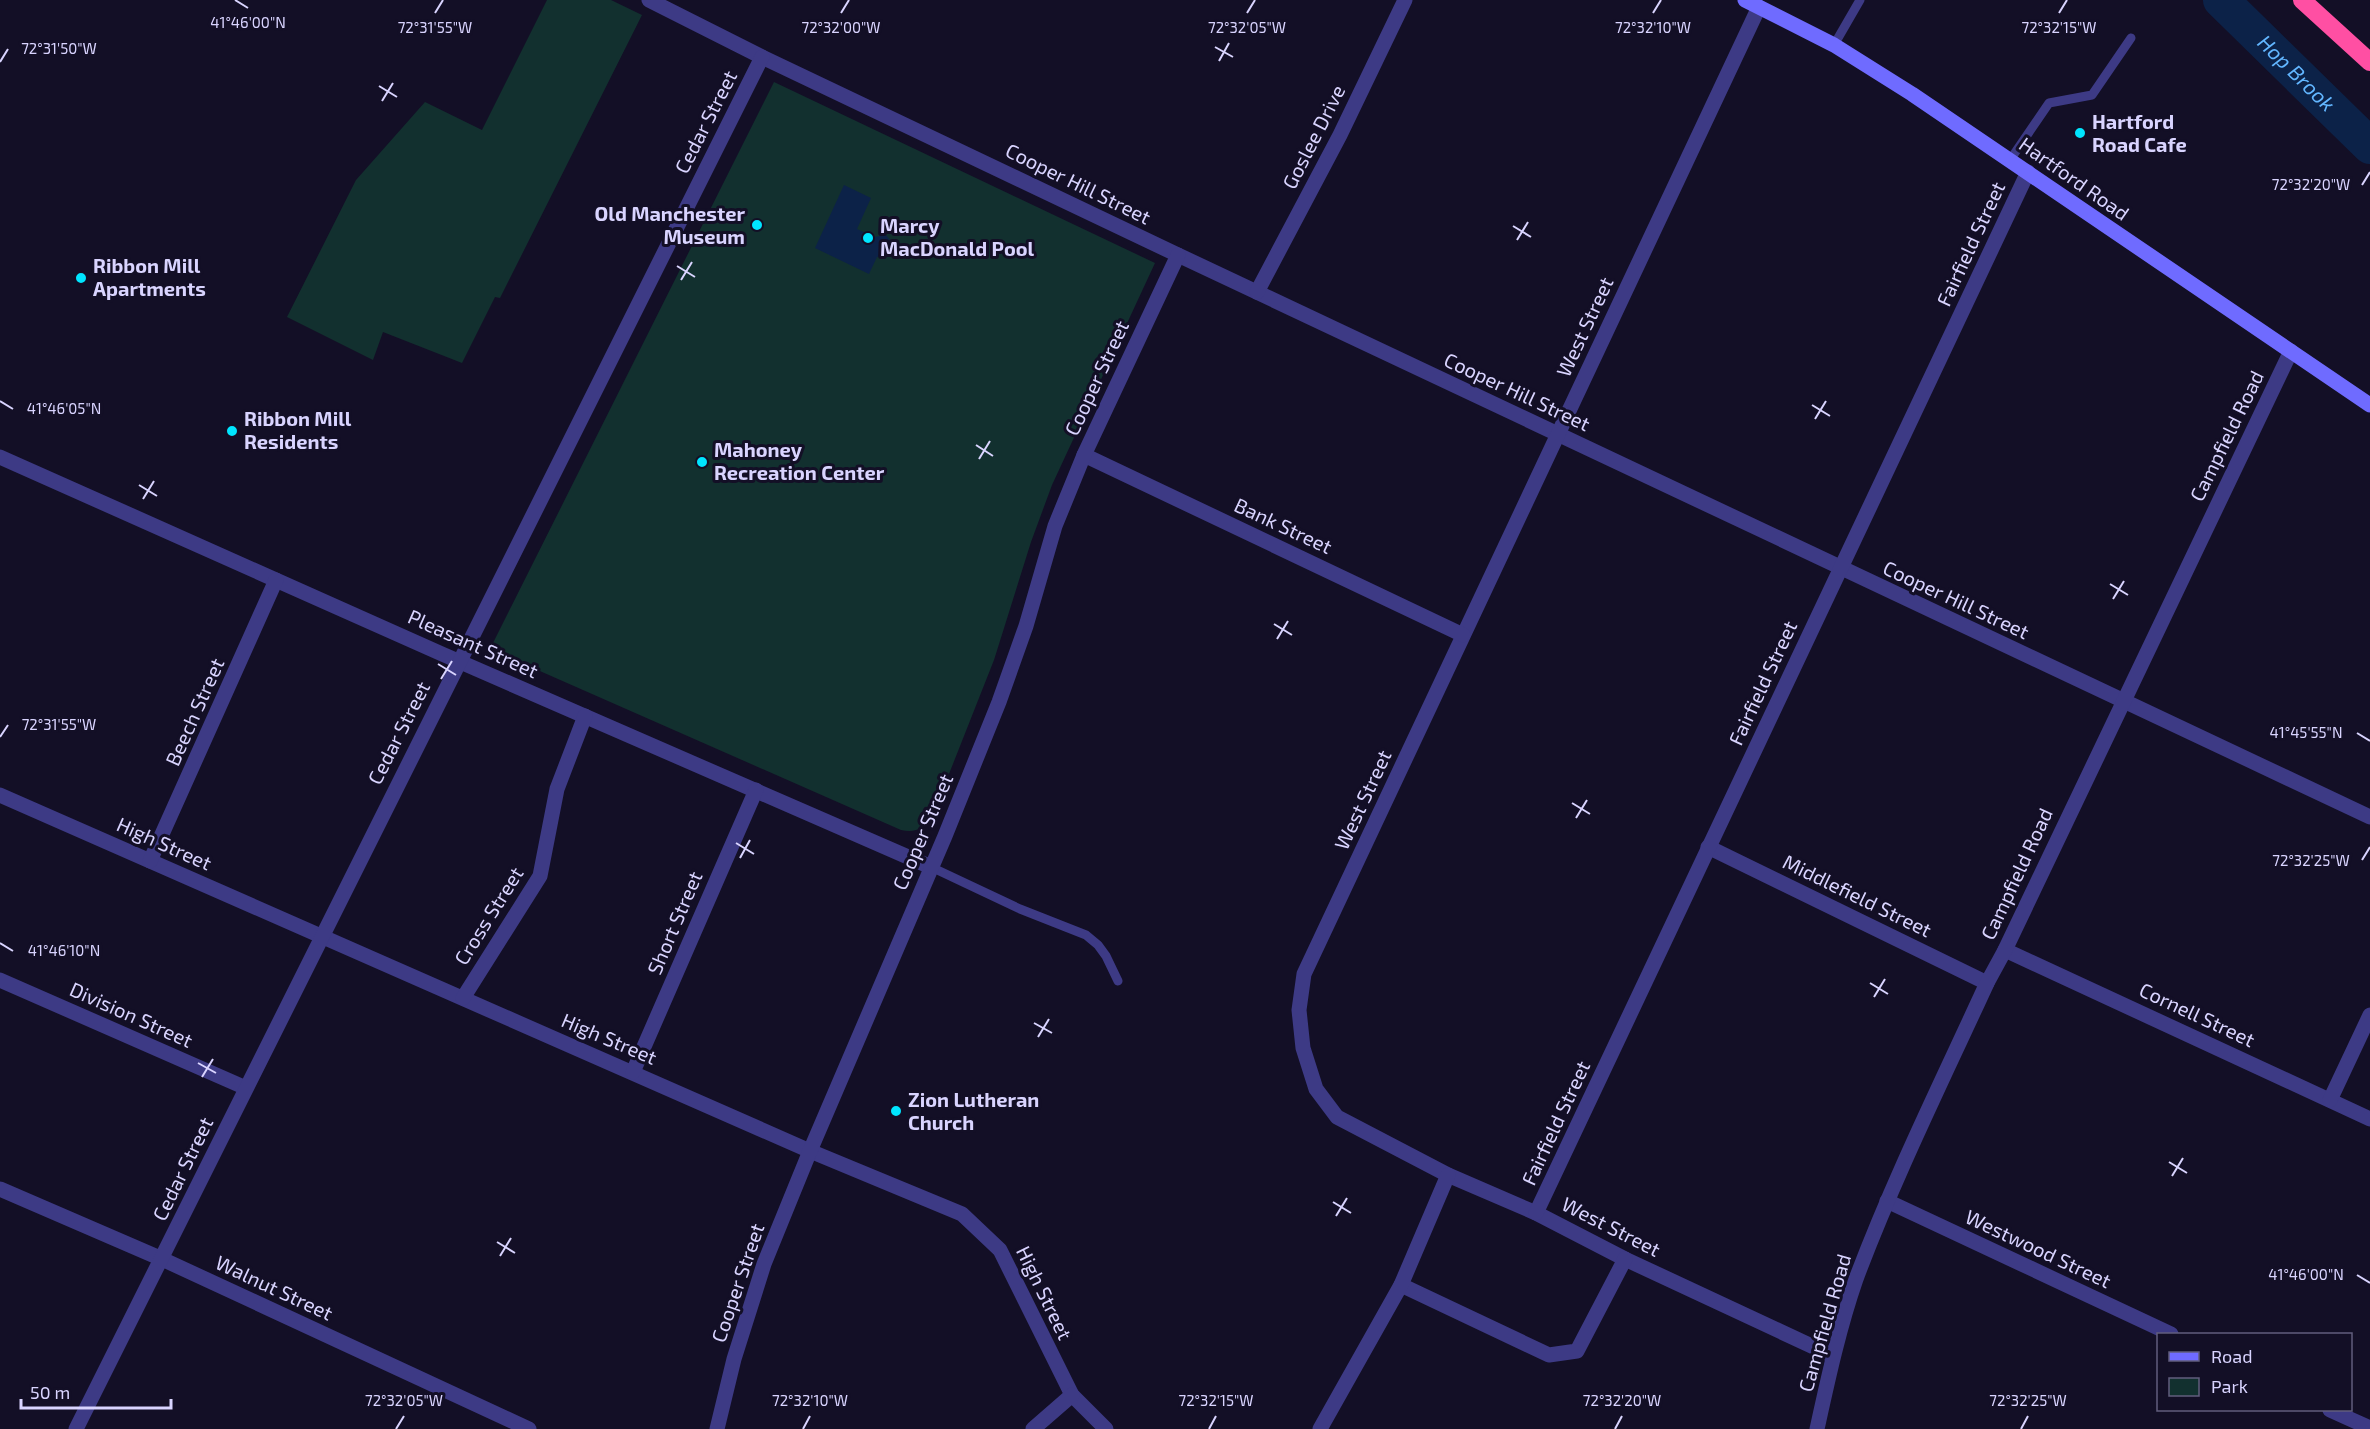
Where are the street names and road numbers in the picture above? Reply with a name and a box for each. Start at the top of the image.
street label: Cedar Street [669,66,741,177]
street label: Goslee Drive [1277,81,1350,193]
street label: Hartford Road [2015,131,2134,225]
street label: Cooper Hill Street [1002,138,1155,229]
street label: Fairfield Street [1931,177,2010,310]
street label: West Street [1551,273,1618,380]
street label: Cooper Street [1059,316,1133,439]
street label: Cooper Hill Street [1441,347,1595,436]
street label: Campfield Road [2184,366,2268,505]
street label: Bank Street [1231,492,1336,558]
street label: Cooper Hill Street [1880,555,2034,644]
street label: Pleasant Street [405,604,543,683]
street label: Fairfield Street [1723,616,1802,749]
street label: Beech Street [160,654,229,769]
street label: Cedar Street [362,677,434,788]
street label: West Street [1329,746,1396,853]
street label: Cooper Street [887,769,958,893]
street label: Campfield Road [1975,804,2057,943]
street label: High Street [113,812,216,875]
street label: Middlefield Street [1779,849,1936,942]
street label: Cross Street [449,862,528,969]
street label: Short Street [642,867,707,978]
street label: Division Street [66,976,197,1052]
street label: Cornell Street [2136,977,2259,1051]
street label: High Street [558,1007,661,1069]
street label: Fairfield Street [1516,1056,1595,1189]
street label: Cedar Street [147,1113,218,1224]
street label: West Street [1558,1191,1665,1261]
street label: Westwood Street [1962,1204,2115,1292]
street label: Cooper Street [706,1220,769,1345]
street label: High Street [1012,1242,1078,1344]
street label: Walnut Street [212,1250,337,1325]
street label: Campfield Road [1793,1251,1855,1394]

